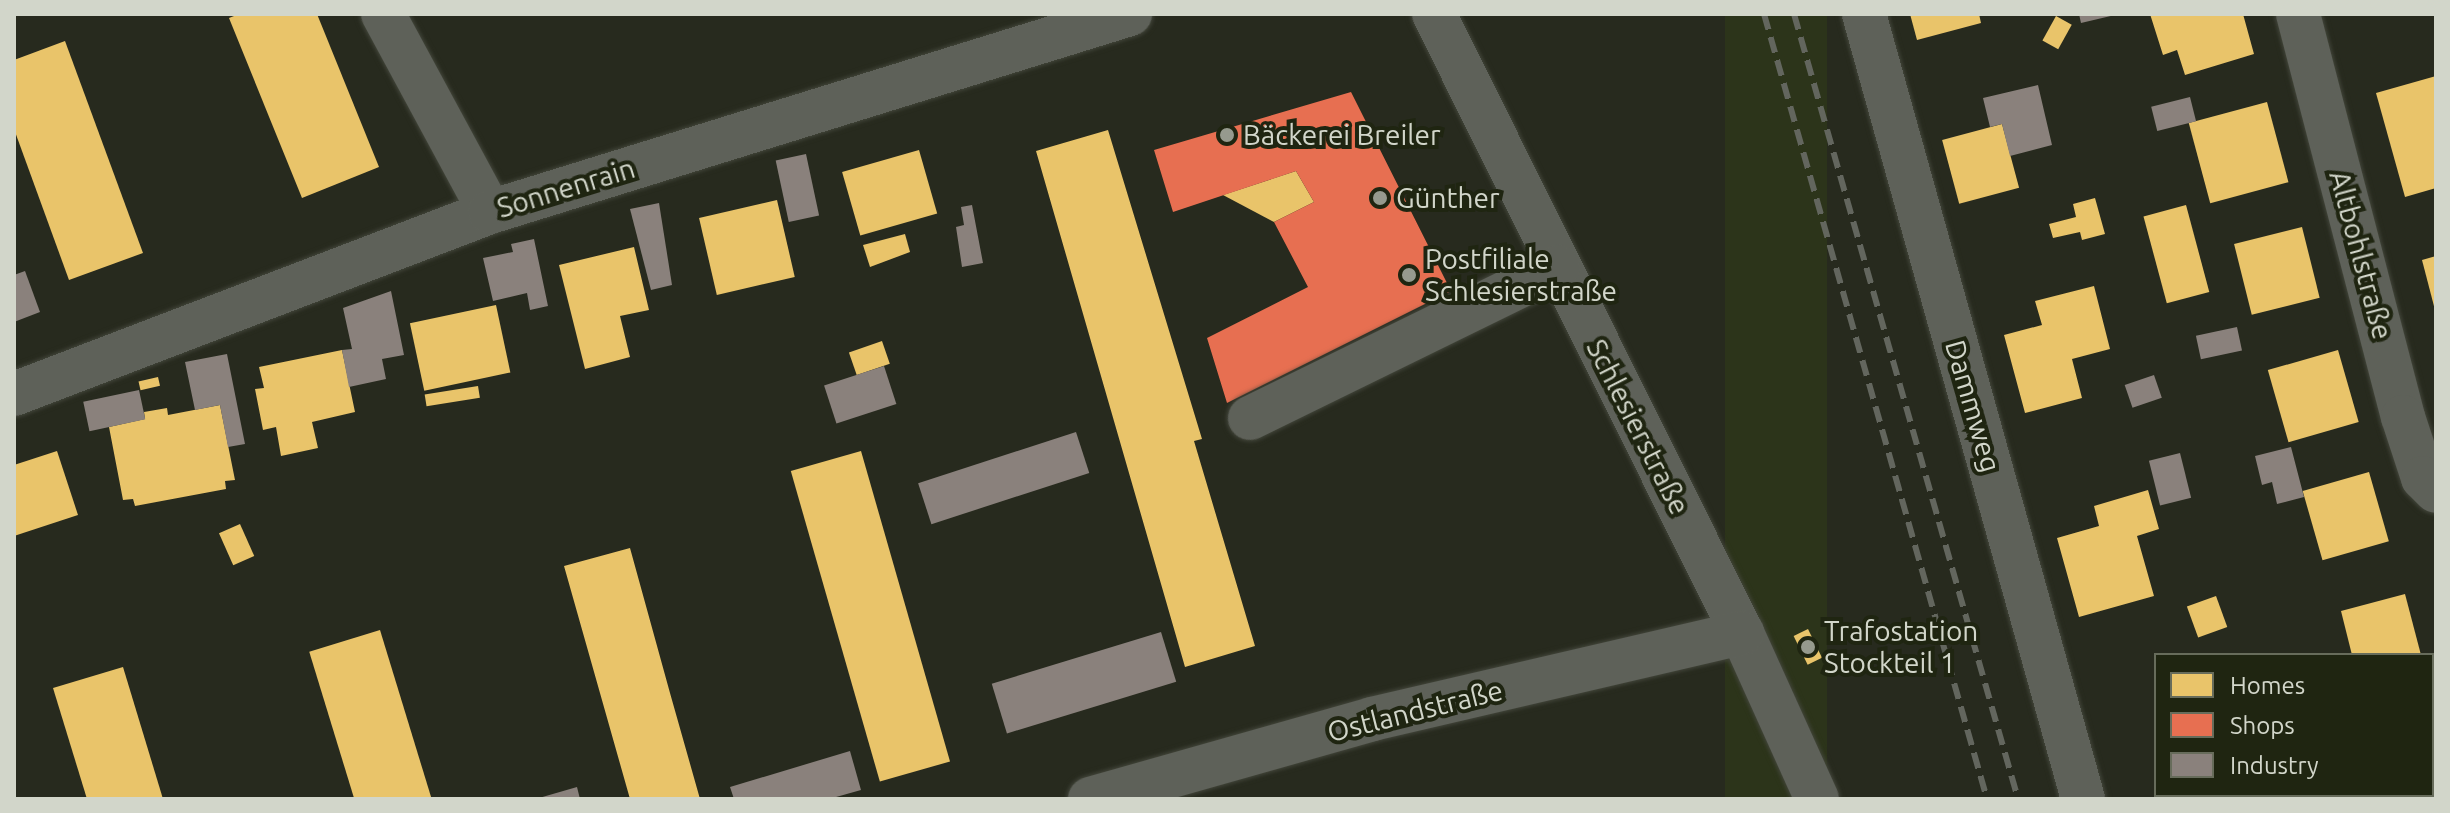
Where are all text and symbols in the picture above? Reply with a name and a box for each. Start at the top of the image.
place label: Bäckerei Breiler [1243,118,1441,152]
marker: Bäckerei Breiler [1218,126,1236,144]
street label: Sonnenrain [493,151,639,225]
street label: Altbohlstraße [2322,167,2400,343]
place label: Günther [1396,181,1500,215]
marker: Günther [1371,189,1389,207]
place label: Postfiliale Schlesierstraße [1425,242,1617,308]
marker: Postfiliale Schlesierstraße [1400,266,1418,284]
street label: Schlesierstraße [1579,334,1697,520]
street label: Dammweg [1938,336,2008,476]
place label: Trafostation Stockteil 1 [1824,614,1978,680]
marker: Trafostation Stockteil 1 [1799,638,1817,656]
legend [2154,653,2434,797]
text: Homes [2230,672,2305,699]
street label: Ostlandstraße [1324,673,1506,749]
text: Shops [2230,712,2295,739]
text: Industry [2230,752,2319,779]

